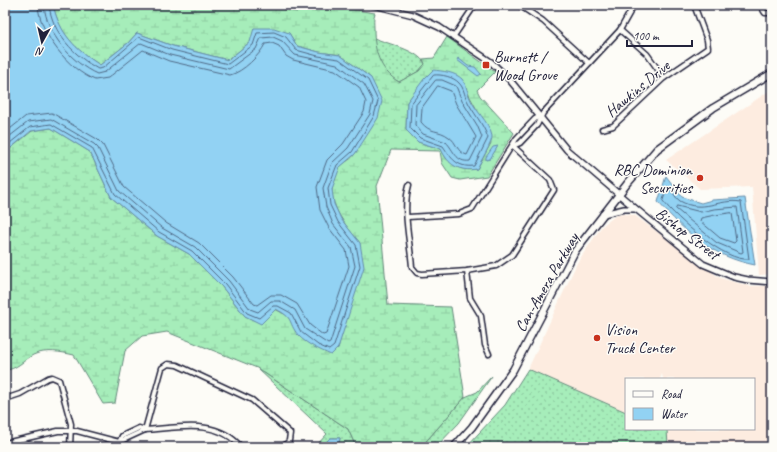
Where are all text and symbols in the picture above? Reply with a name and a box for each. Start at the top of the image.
north arrow [22,22,62,62]
scale bar [627,22,692,48]
text: 100 m [633,28,660,44]
text: N [34,44,45,59]
place label: Burnett / Wood Grove [494,47,559,85]
street label: Hawkins Drive [601,55,675,121]
marker: Burnett / Wood Grove [481,60,491,70]
place label: RBC Dominion Securities [614,160,694,198]
marker: RBC Dominion Securities [695,173,705,183]
street label: Bishop Street [652,203,725,266]
street label: Can-Amera Parkway [510,228,584,336]
place label: Vision Truck Center [605,320,676,358]
marker: Vision Truck Center [592,333,602,343]
legend [625,378,755,430]
text: Road [661,386,683,402]
text: Water [661,406,689,422]

